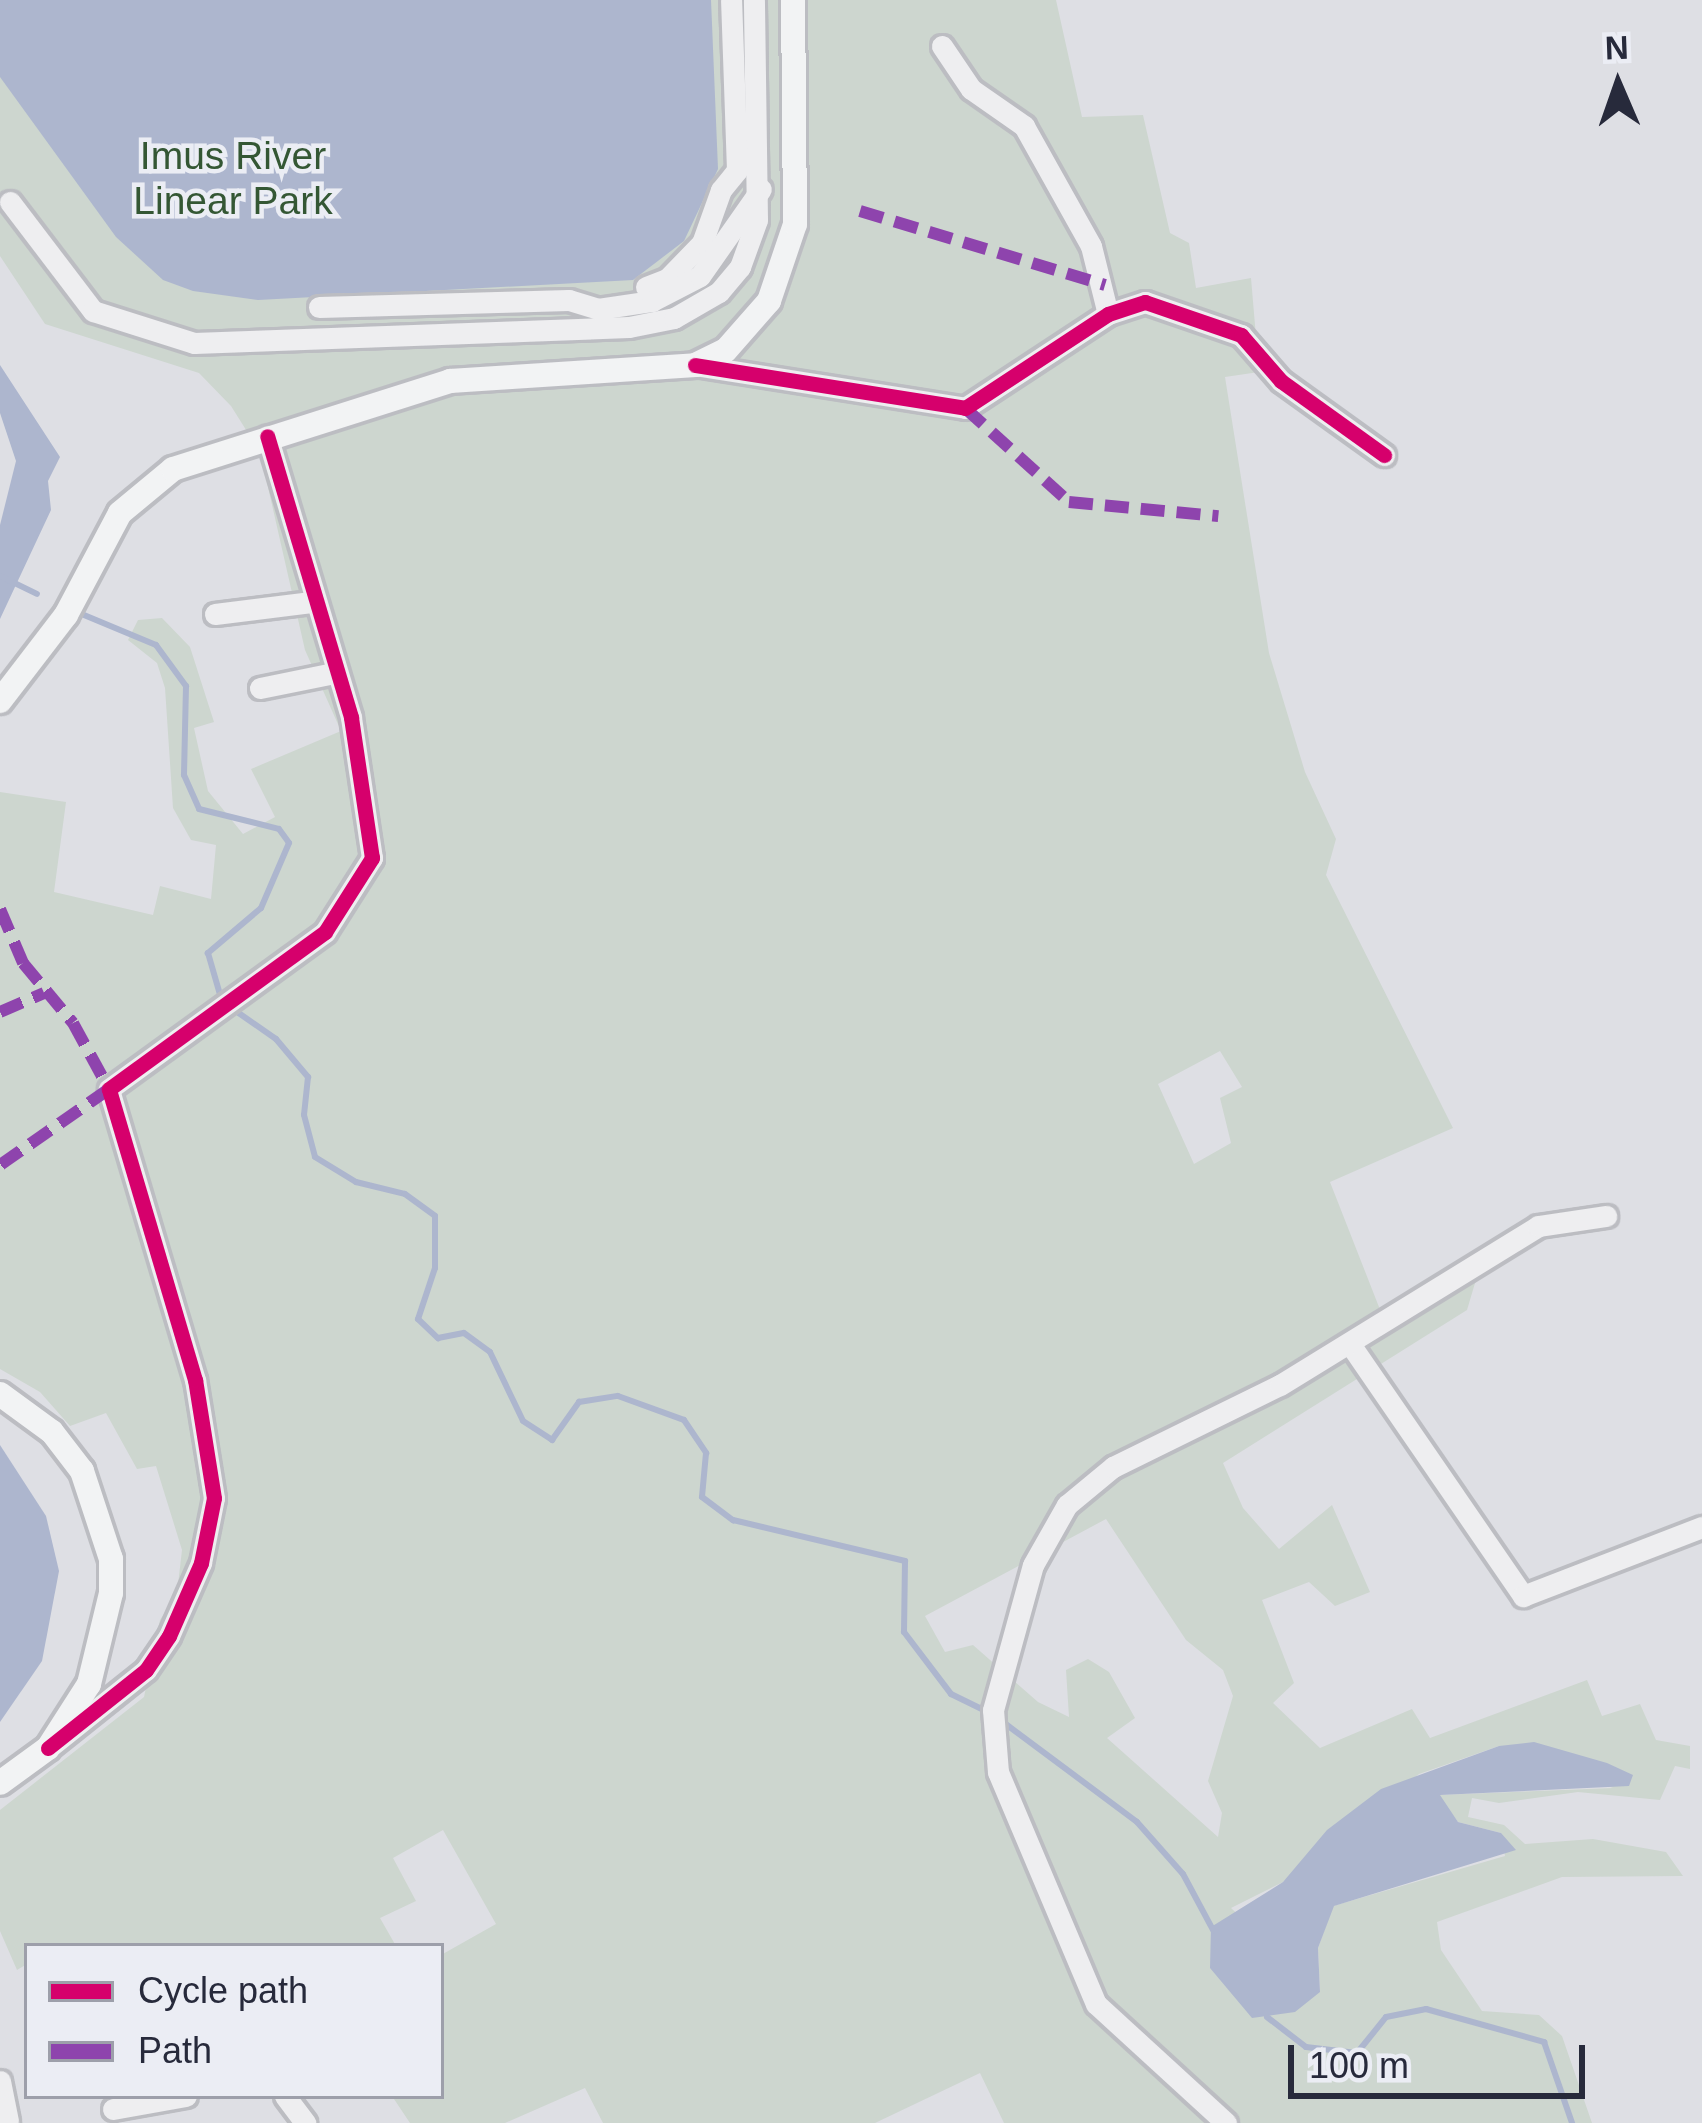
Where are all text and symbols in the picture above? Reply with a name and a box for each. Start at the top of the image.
north arrow [1558,24,1678,144]
text: N [1604,29,1629,66]
park label: Imus River Linear Park [133,134,333,225]
legend [24,1943,444,2099]
text: Cycle path [138,1970,308,2011]
scale bar [1294,2021,1591,2095]
text: Path [138,2030,212,2071]
text: 100 m [1309,2045,1409,2086]

